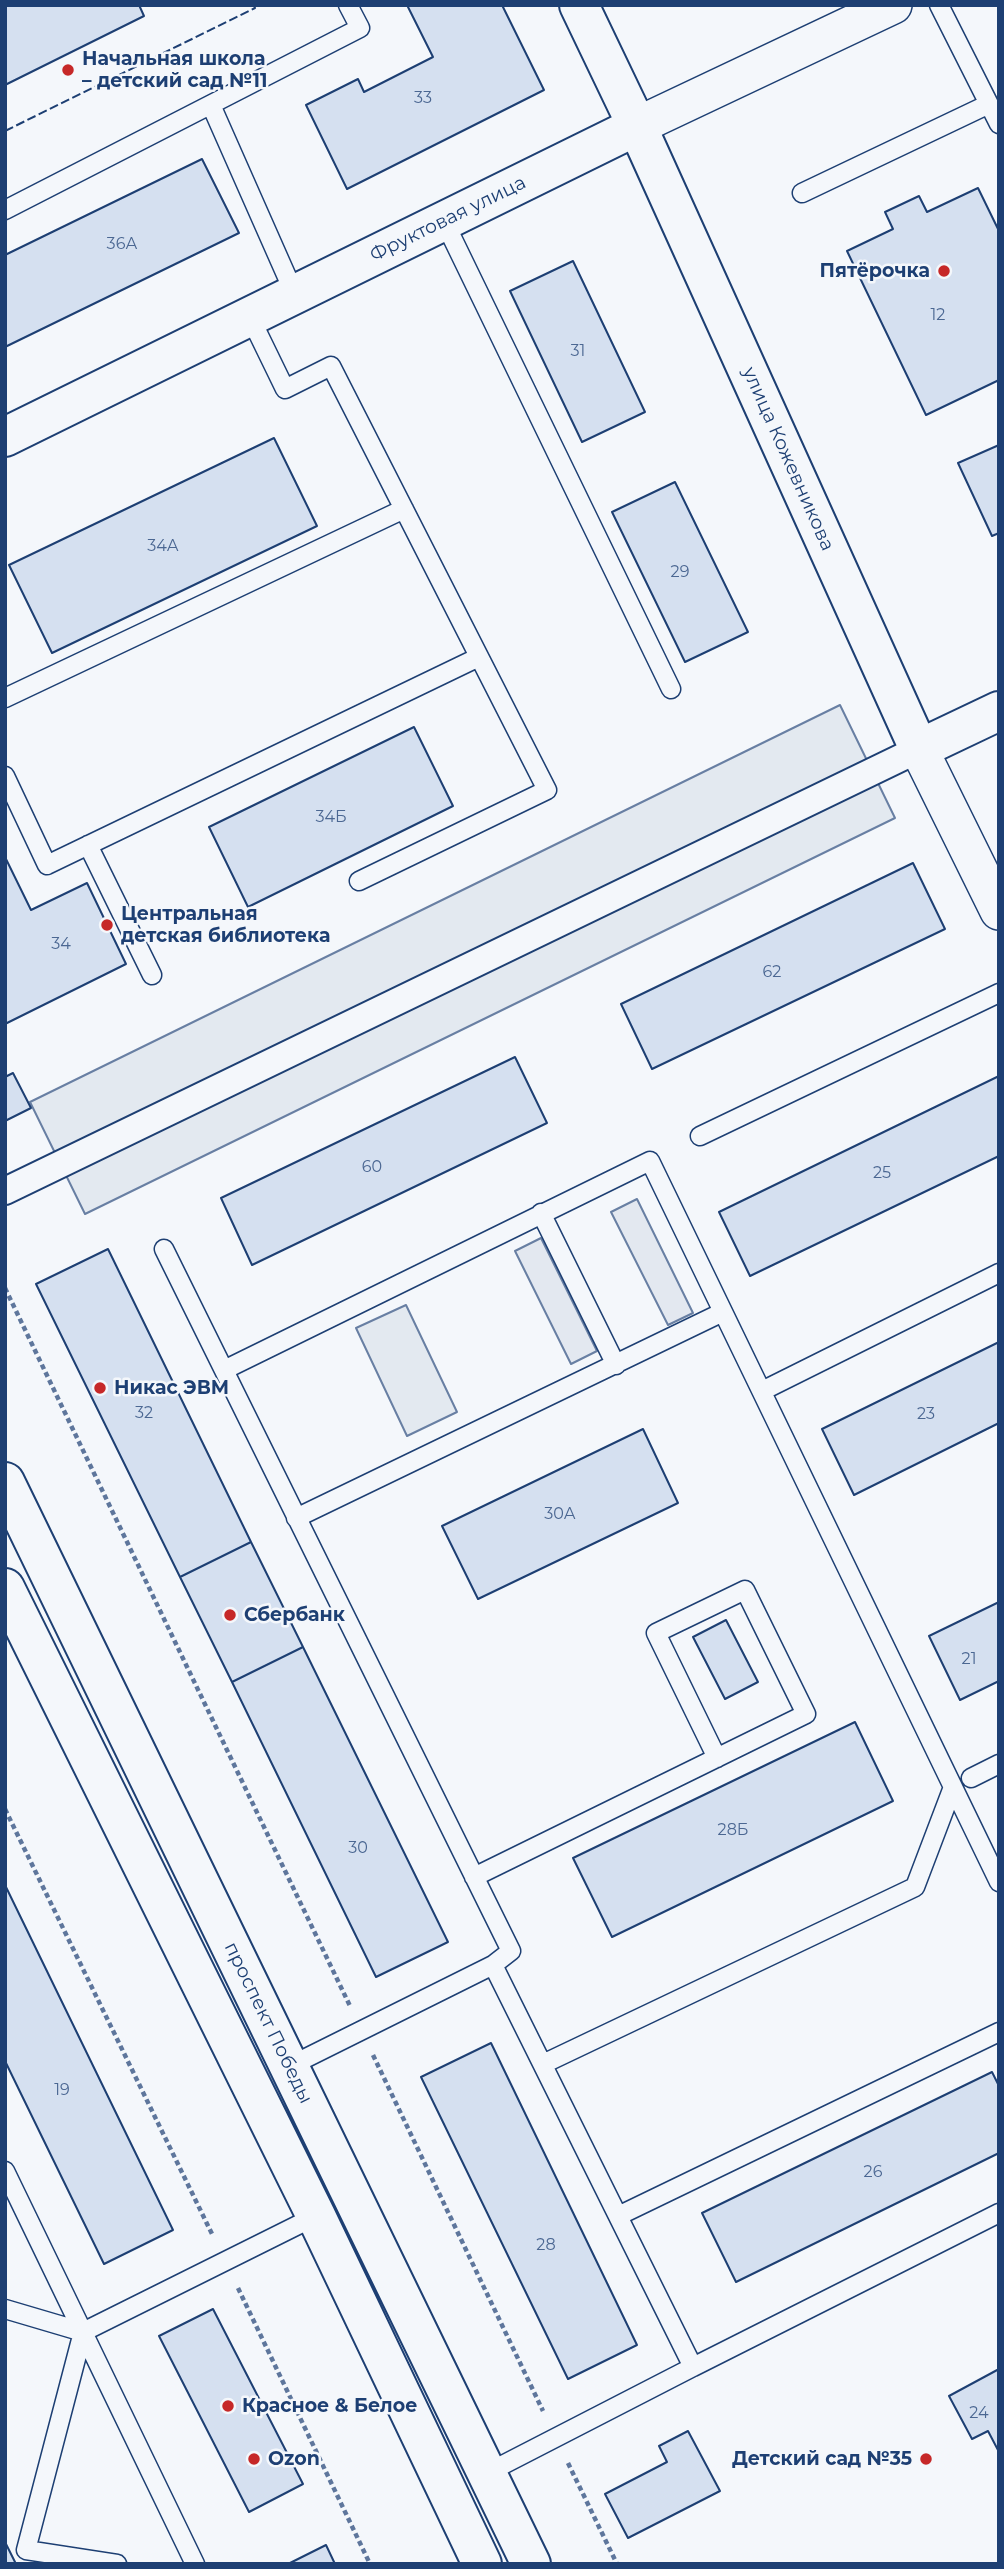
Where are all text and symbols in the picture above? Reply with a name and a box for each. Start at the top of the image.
place label: Начальная школа – детский сад №11 [82,48,268,92]
marker: Начальная школа – детский сад №11 [60,62,76,78]
house number: 33 [414,88,432,108]
street label: Фруктовая улица [366,171,530,267]
house number: 36А [107,234,137,254]
place label: Пятёрочка [820,260,930,282]
marker: Пятёрочка [936,263,952,279]
house number: 12 [931,305,945,325]
house number: 31 [571,341,585,361]
street label: улица Кожевникова [737,364,839,554]
house number: 34А [147,536,179,556]
house number: 29 [671,562,689,582]
house number: 34Б [315,807,347,827]
place label: Центральная детская библиотека [121,903,331,947]
marker: Центральная детская библиотека [99,917,115,933]
house number: 34 [51,934,71,954]
house number: 62 [763,962,781,982]
house number: 60 [362,1157,382,1177]
house number: 25 [873,1163,891,1183]
place label: Никас ЭВМ [114,1377,229,1399]
marker: Никас ЭВМ [92,1380,108,1396]
house number: 32 [135,1403,153,1423]
house number: 23 [917,1404,935,1424]
house number: 30А [544,1504,576,1524]
place label: Сбербанк [244,1604,345,1626]
marker: Сбербанк [222,1607,238,1623]
house number: 21 [962,1649,976,1669]
house number: 28Б [718,1820,748,1840]
house number: 30 [348,1838,368,1858]
street label: проспект Победы [219,1938,317,2108]
house number: 19 [54,2080,70,2100]
house number: 26 [864,2162,882,2182]
house number: 28 [536,2235,556,2255]
place label: Красное & Белое [242,2395,417,2417]
marker: Красное & Белое [220,2398,236,2414]
house number: 24 [969,2403,989,2423]
place label: Ozon [268,2448,320,2470]
place label: Детский сад №35 [732,2448,912,2470]
marker: Ozon [246,2451,262,2467]
marker: Детский сад №35 [918,2451,934,2467]

